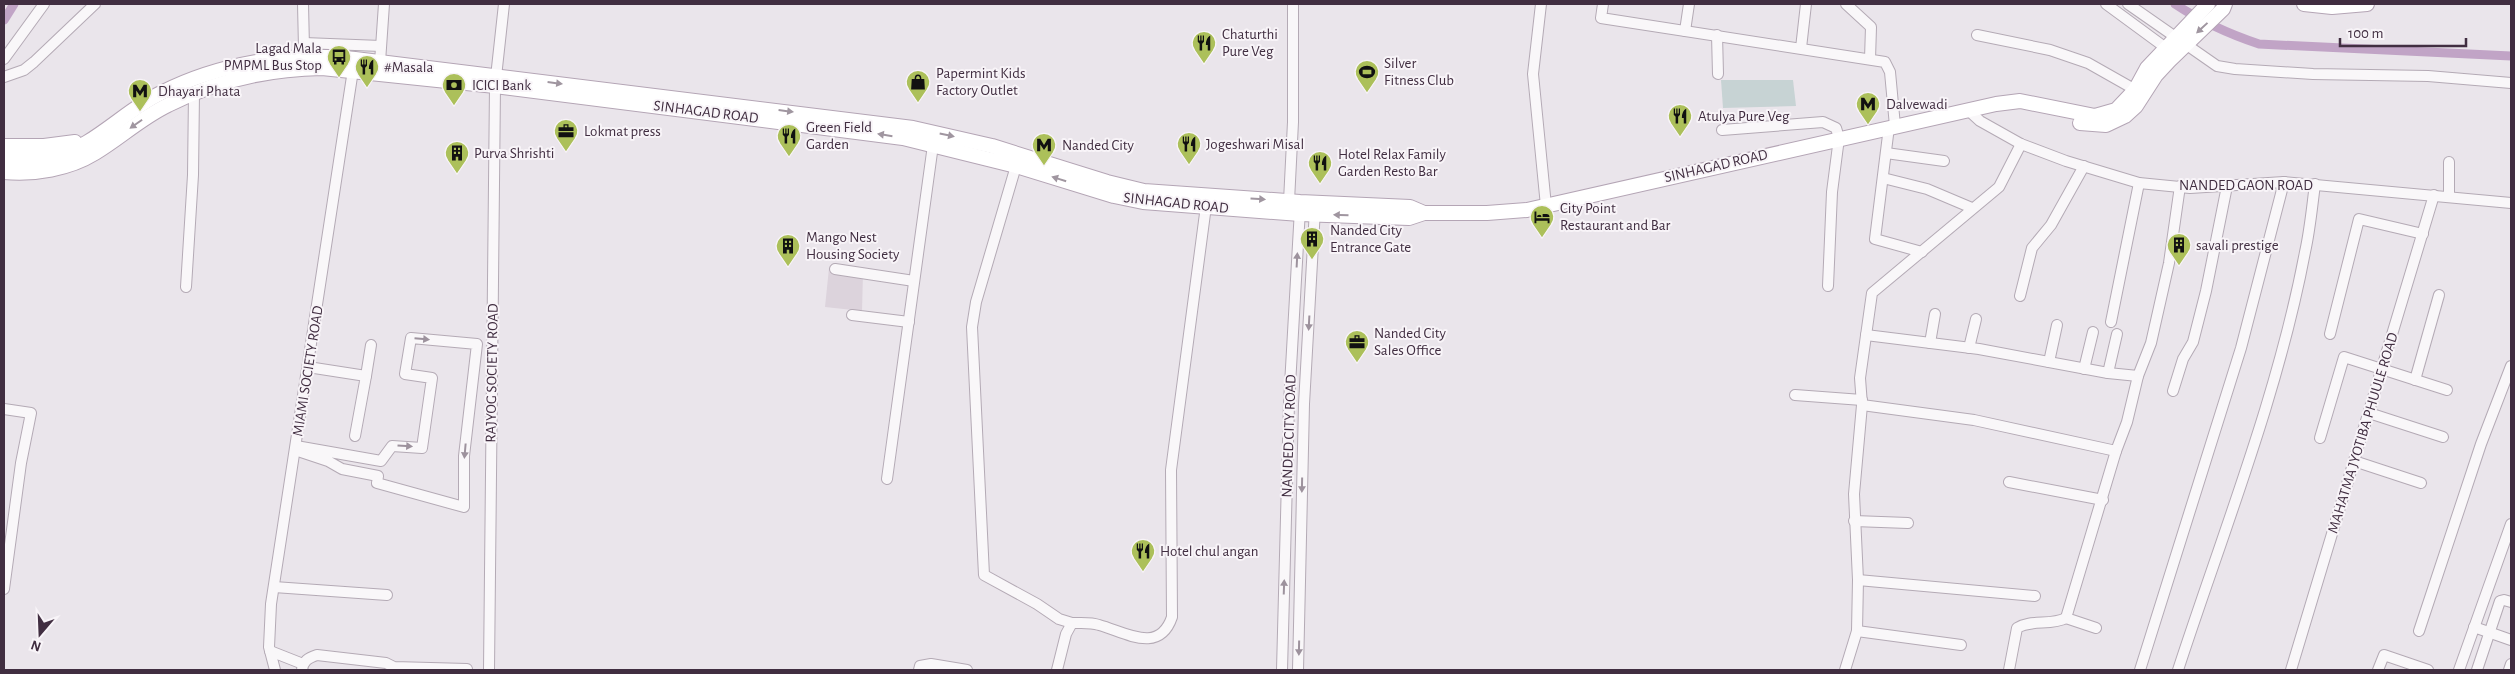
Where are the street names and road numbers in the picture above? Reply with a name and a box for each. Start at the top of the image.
street label: SINHAGAD ROAD [653,98,760,126]
street label: SINHAGAD ROAD [1663,147,1770,185]
street label: NANDED GAON ROAD [2179,178,2313,193]
street label: SINHAGAD ROAD [1123,190,1230,216]
street label: RAJYOG SOCIETY ROAD [483,303,501,443]
street label: MIAMI SOCIETY ROAD [290,304,326,437]
street label: MAHATMA JYOTIBA PHUULE ROAD [2325,331,2401,535]
street label: NANDED CITY ROAD [1279,374,1299,498]

